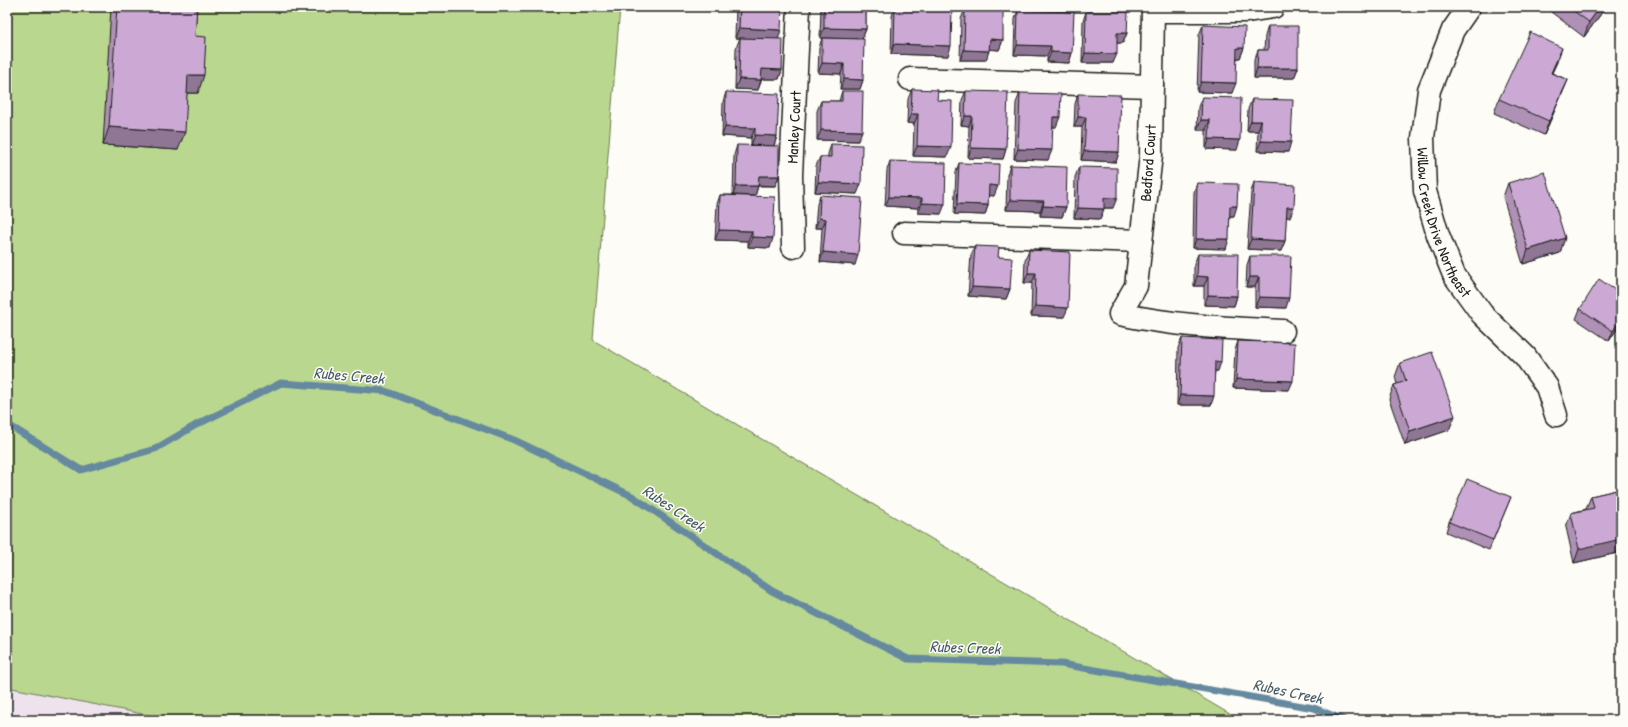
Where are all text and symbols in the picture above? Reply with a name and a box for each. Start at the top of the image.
street label: Manley Court [781,89,806,164]
street label: Bedford Court [1135,123,1161,202]
street label: Willow Creek Drive Northeast [1413,147,1477,302]
water label: Rubes Creek [313,361,387,389]
water label: Rubes Creek [639,479,711,538]
water label: Rubes Creek [929,635,1002,659]
water label: Rubes Creek [1251,673,1326,709]

